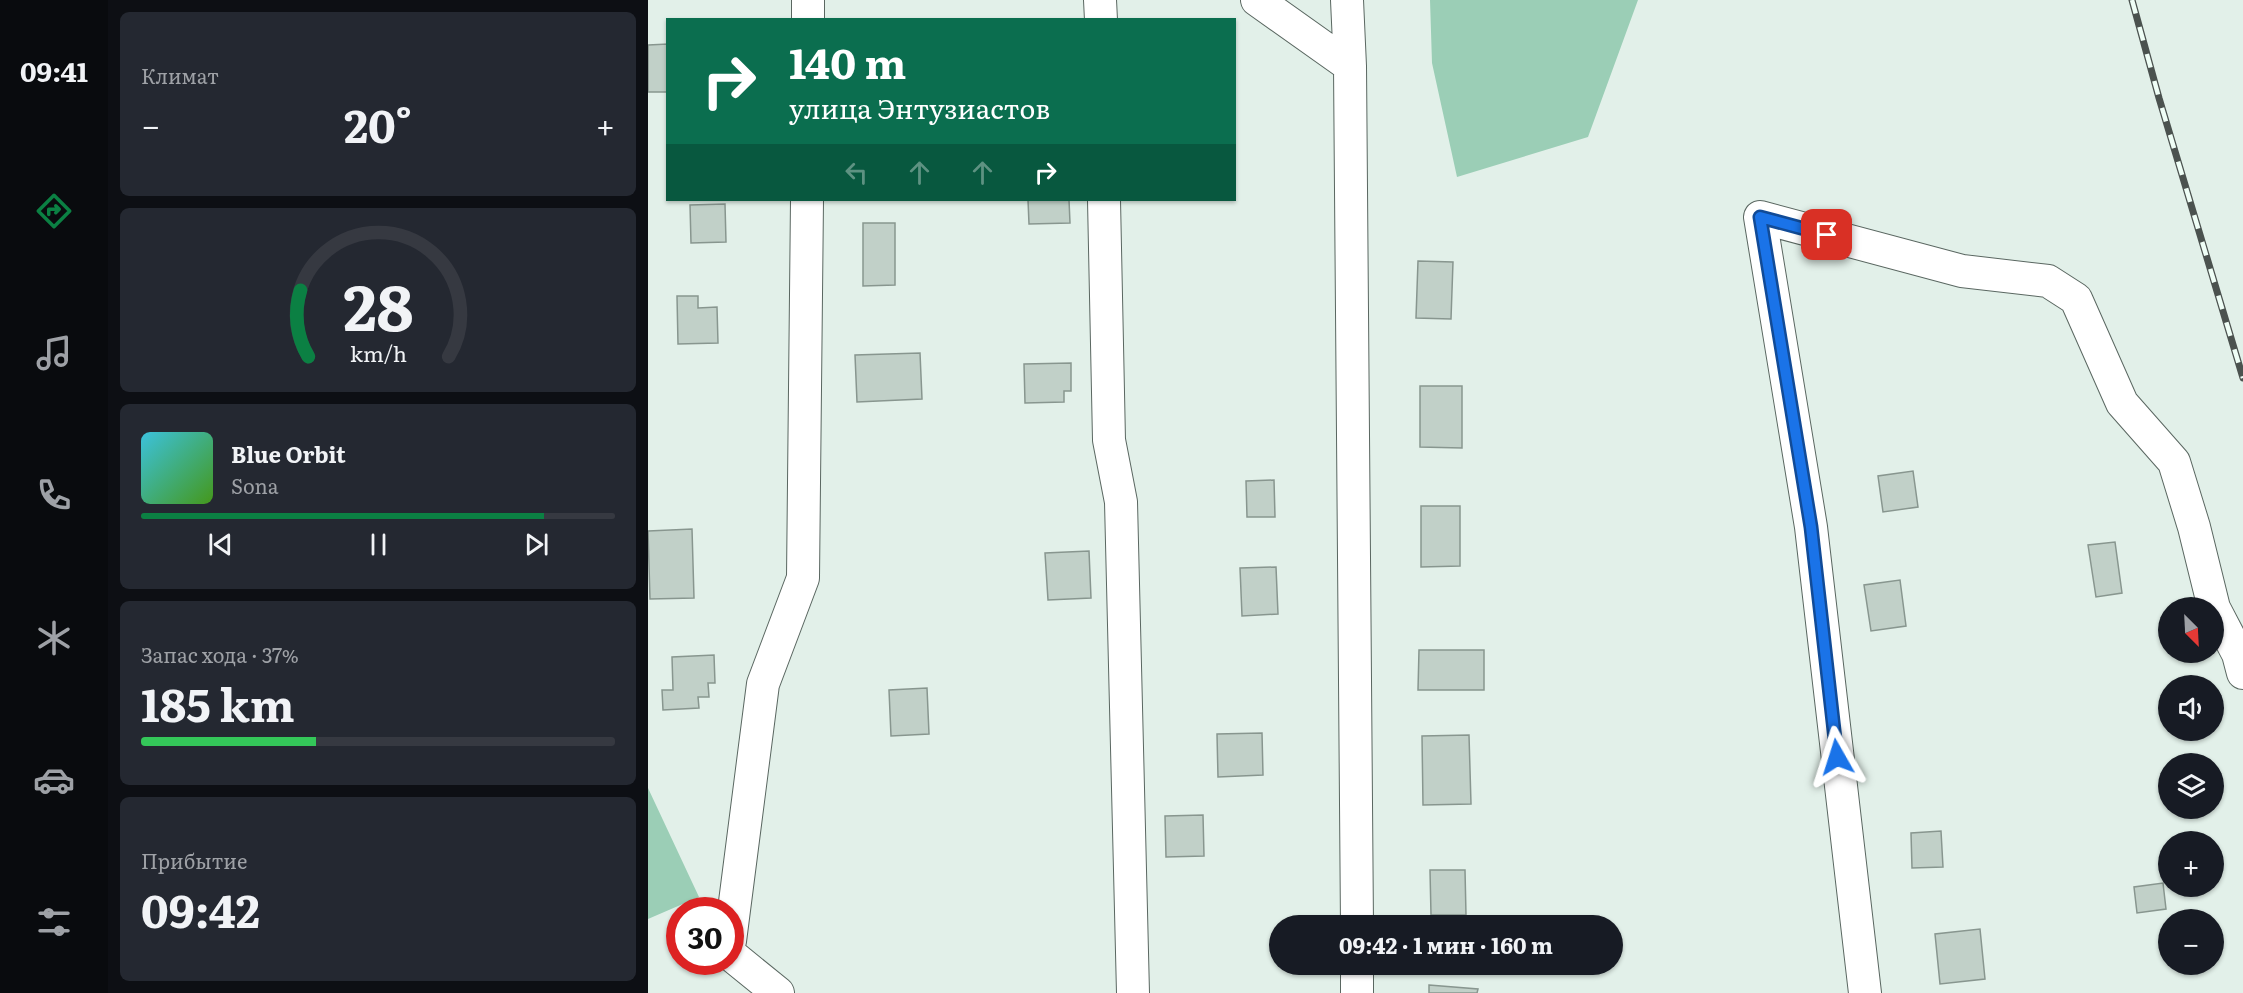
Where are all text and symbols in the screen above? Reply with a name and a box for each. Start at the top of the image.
text: 140 m [789,30,906,92]
icon: right [690,42,768,120]
text: 09:41 [20,50,88,90]
text: Климат [141,60,219,90]
text: улица Энтузиастов [789,87,1050,127]
text: 20° [344,90,412,157]
text: − [141,99,160,148]
text: + [596,99,615,148]
icon: left [840,156,873,189]
icon: ahead [903,156,936,189]
icon: ahead [966,156,999,189]
icon: right [1029,156,1062,189]
icon: directions [33,190,75,232]
pin [1801,209,1852,260]
icon: arrive [1810,218,1843,251]
text: 28 [343,258,413,350]
icon: music [33,332,75,374]
text: km/h [349,338,407,370]
text: Blue Orbit [231,437,346,470]
text: Sona [231,470,279,500]
icon: phone [33,474,75,516]
icon: previous [204,528,237,561]
icon: pause [362,528,395,561]
icon: next [520,528,553,561]
north arrow [2158,597,2224,663]
map controls [2158,597,2224,975]
icon: climate [33,617,75,659]
text: Запас хода · 37% [141,639,299,669]
text: 185 km [141,669,295,736]
button: sound [2158,675,2224,741]
position arrow [1805,725,1869,789]
button: layers [2158,753,2224,819]
icon: car [33,759,75,801]
button: + [2158,831,2224,897]
text: Прибытие [141,845,247,875]
text: 09:42 [141,875,260,942]
speed limit sign: 30 [666,897,744,975]
icon: filters [33,901,75,943]
button: − [2158,909,2224,975]
text: 09:42 · 1 мин · 160 m [1339,928,1553,961]

